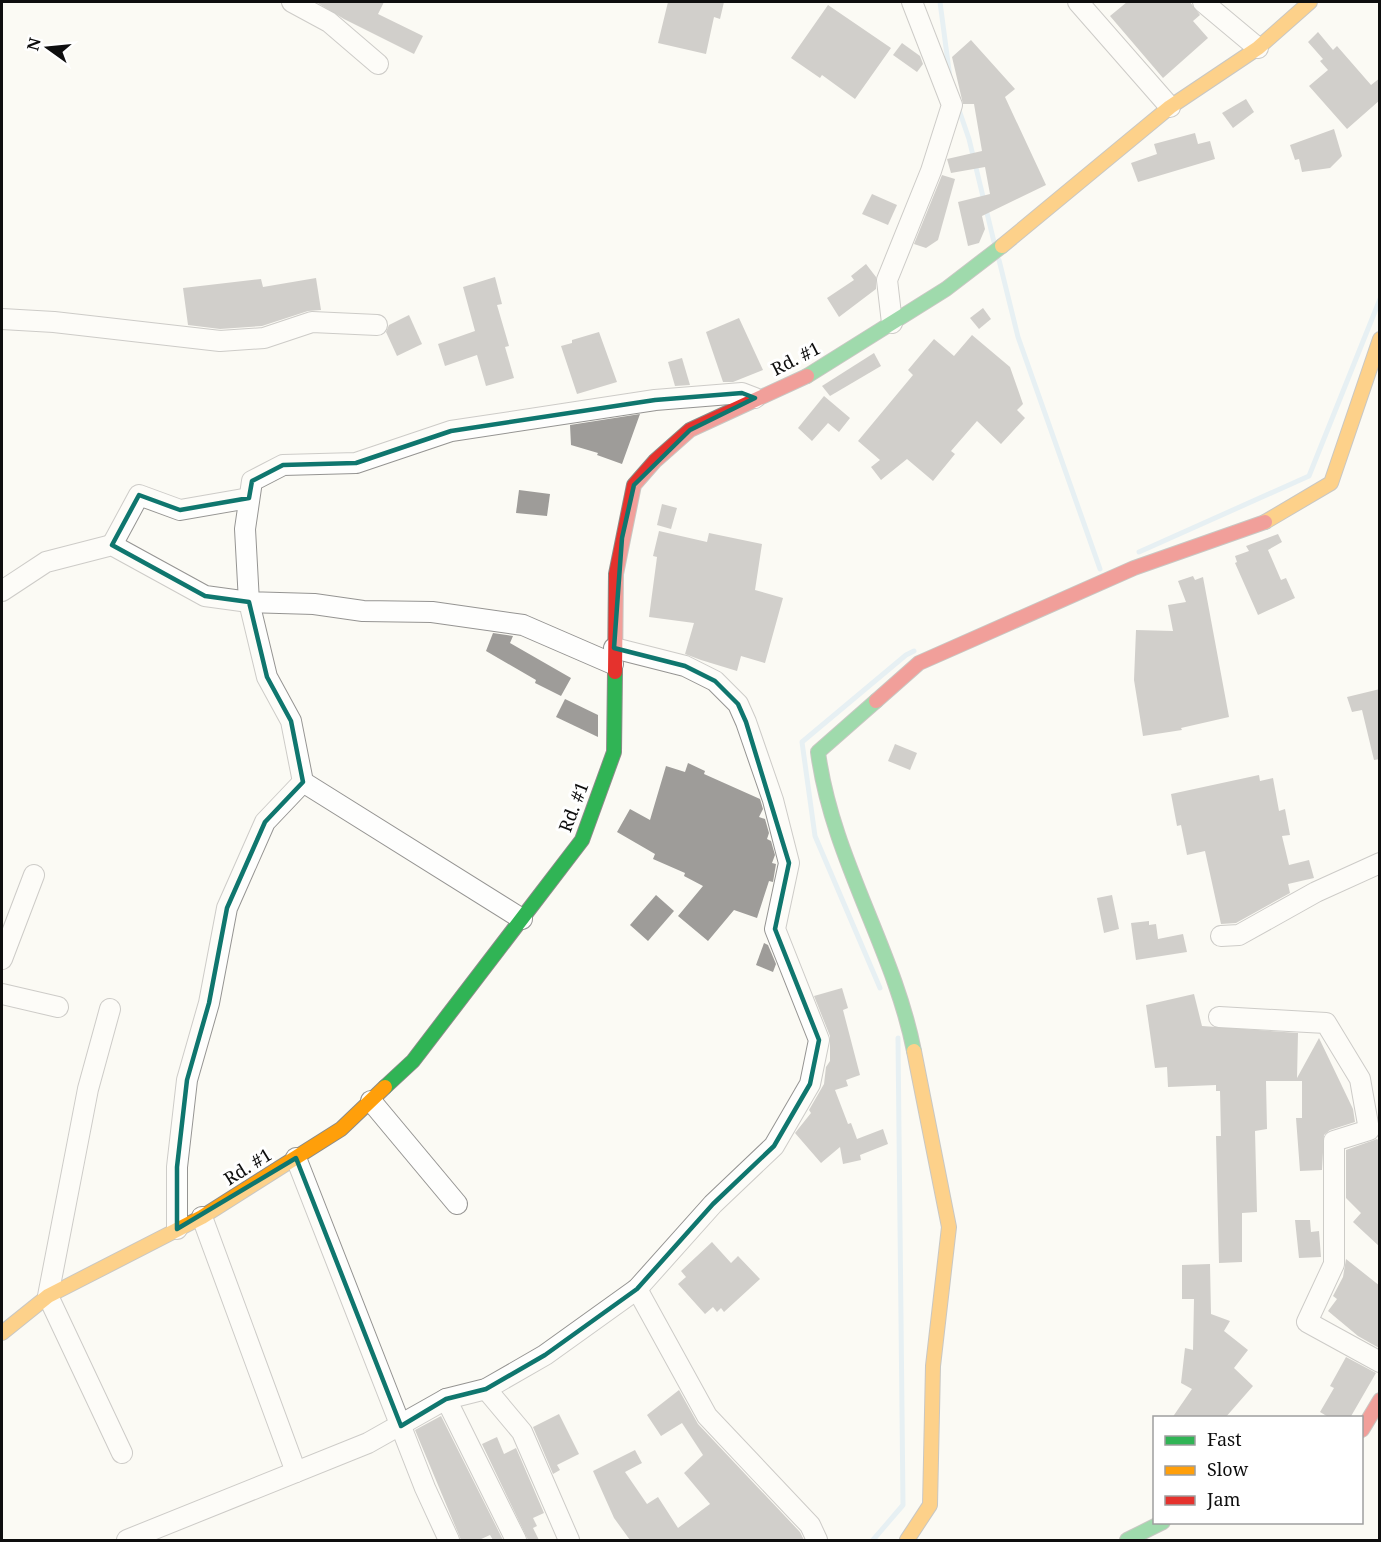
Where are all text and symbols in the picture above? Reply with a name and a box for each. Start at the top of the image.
north arrow [18,18,78,78]
text: N [21,35,46,53]
street label: Rd. #1 [767,336,824,381]
street label: Rd. #1 [553,778,594,835]
street label: Rd. #1 [219,1142,276,1190]
legend [1153,1416,1363,1524]
text: Fast [1207,1427,1242,1451]
text: Slow [1207,1457,1249,1481]
text: Jam [1206,1487,1241,1511]

